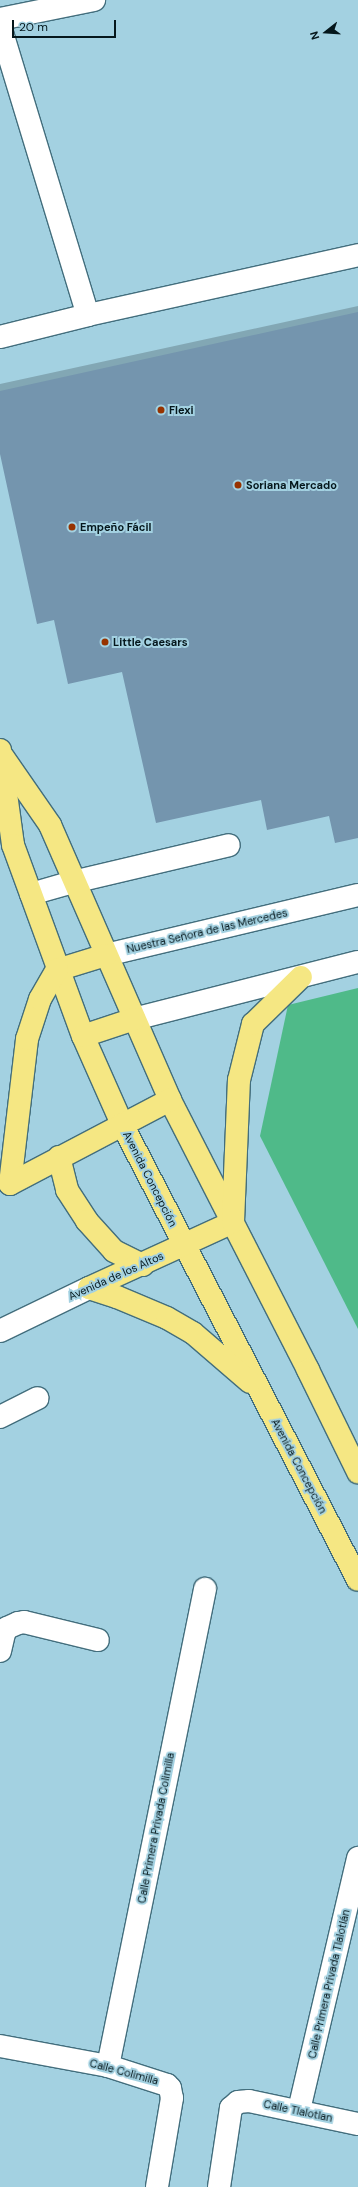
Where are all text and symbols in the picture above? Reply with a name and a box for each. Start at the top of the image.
scale bar [14,12,118,38]
north arrow [306,12,346,52]
text: 20 m [19,19,48,35]
text: N [307,30,322,41]
place label: Flexi [169,403,194,417]
marker: Flexi [156,405,166,415]
place label: Soriana Mercado [246,478,337,492]
marker: Soriana Mercado [233,480,243,490]
place label: Empeño Fácil [80,520,151,534]
marker: Empeño Fácil [67,522,77,532]
place label: Little Caesars [113,635,188,649]
marker: Little Caesars [100,637,110,647]
street label: Nuestra Señora de las Mercedes [125,906,289,956]
street label: Avenida Concepción [120,1129,180,1229]
street label: Avenida de los Altos [66,1249,166,1303]
street label: Avenida Concepción [268,1416,330,1516]
street label: Calle Primera Privada Colimilla [135,1751,177,1905]
street label: Calle Primera Privada Tlalotlán [305,1908,353,2060]
street label: Calle Colimilla [88,2056,160,2088]
street label: Calle Tlalotlan [262,2097,334,2125]

